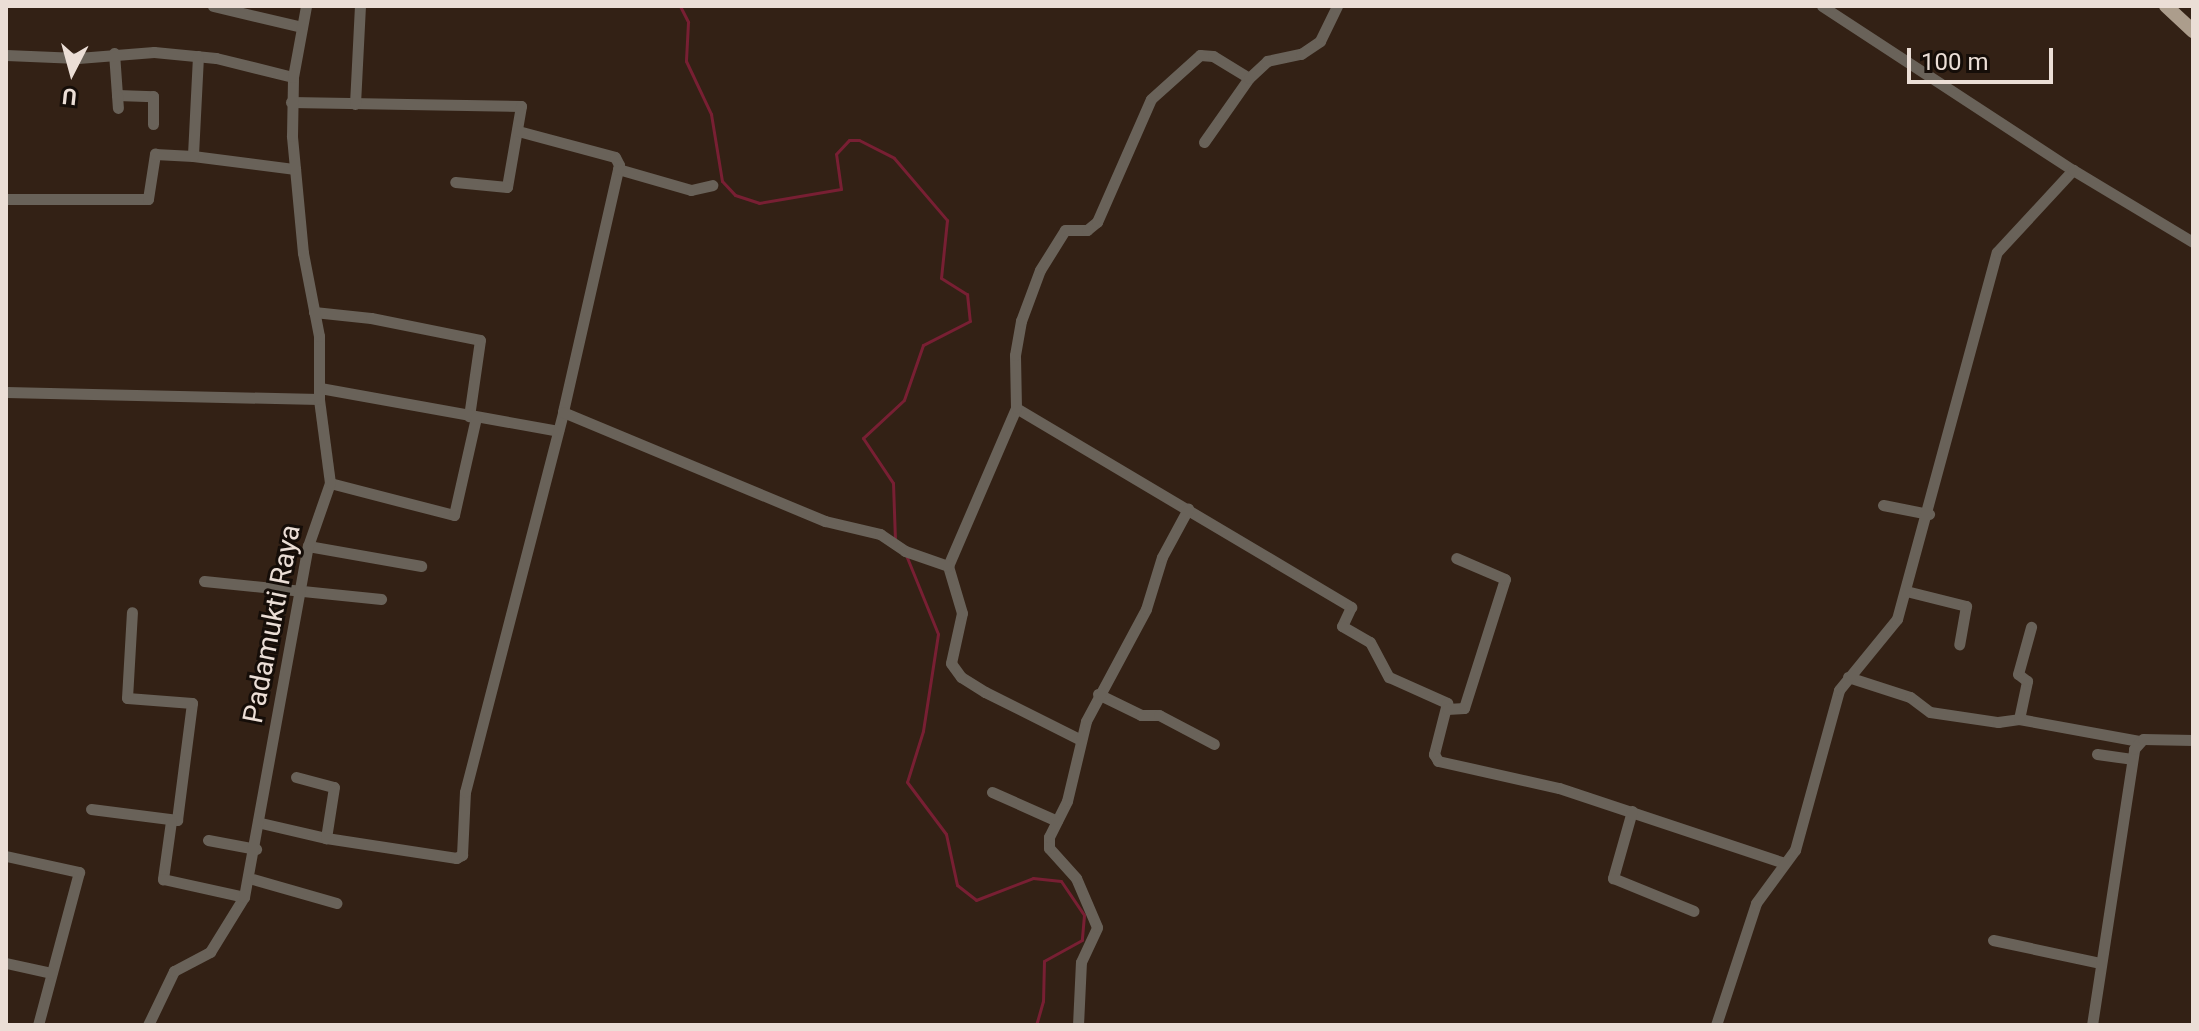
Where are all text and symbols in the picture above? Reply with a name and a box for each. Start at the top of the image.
north arrow [32,32,112,112]
scale bar [1911,32,2057,82]
text: 100 m [1921,48,1988,76]
text: U [61,83,78,110]
street label: Padamukti Raya [236,522,308,726]

